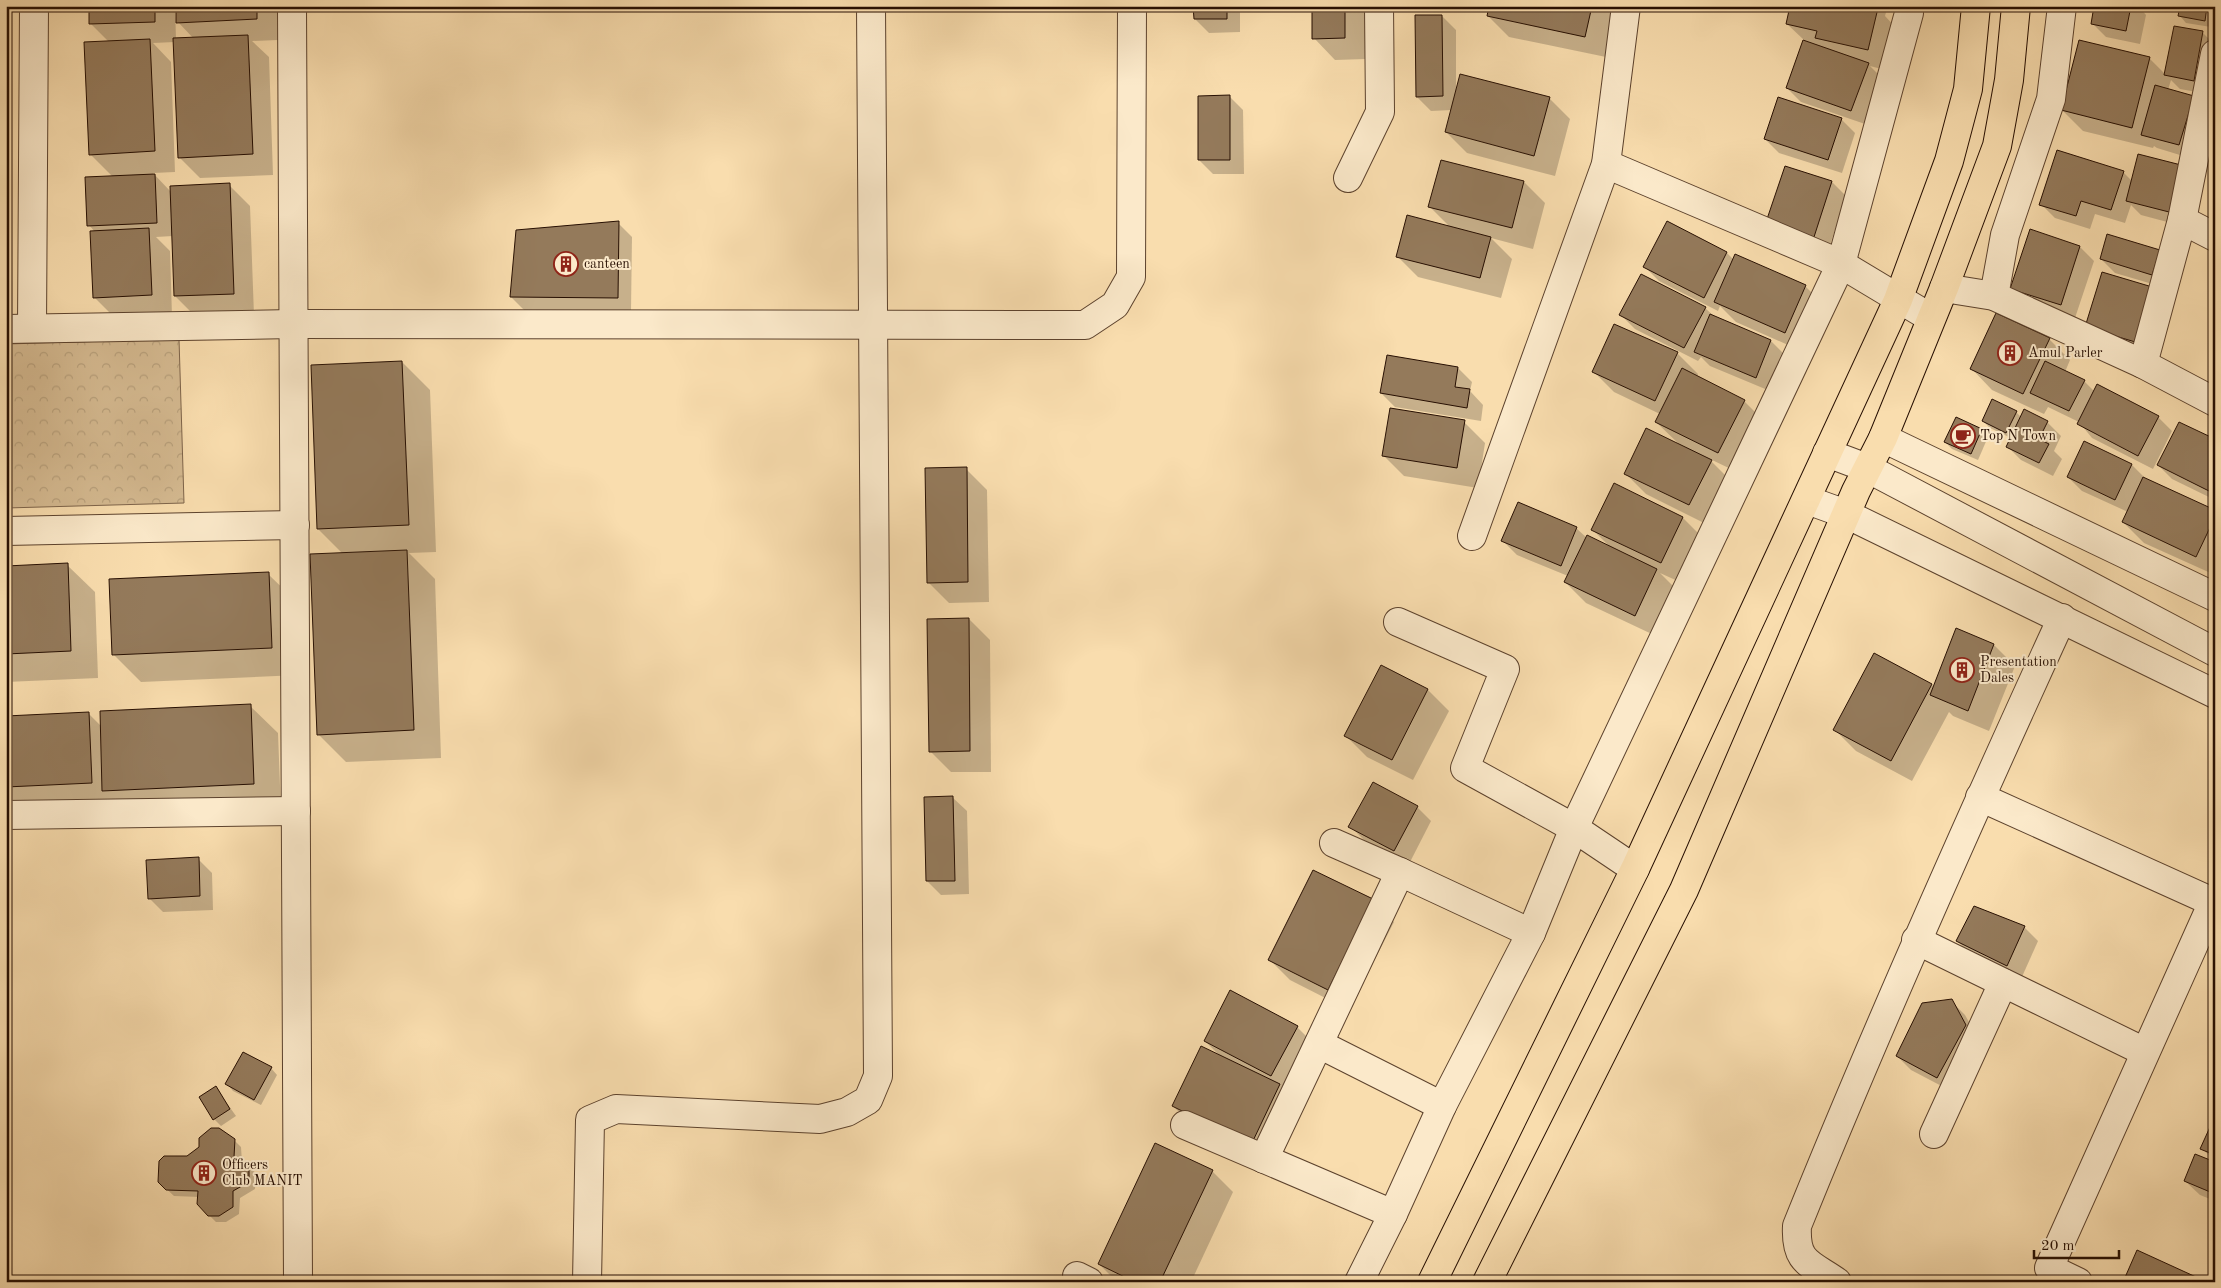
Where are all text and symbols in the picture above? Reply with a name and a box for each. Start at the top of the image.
building icon: canteen [553,251,579,277]
place label: canteen [584,257,630,271]
building icon: Amul Parler [1997,340,2023,366]
place label: Amul Parler [2028,346,2103,360]
cafe icon: Top N Town [1950,423,1976,449]
place label: Top N Town [1980,429,2056,443]
place label: Presentation Dales [1980,655,2057,685]
building icon: Presentation Dales [1949,657,1975,683]
place label: Officers Club MANIT [222,1158,302,1188]
building icon: Officers Club MANIT [191,1160,217,1186]
scale bar [2034,1228,2118,1260]
text: 20 m [2041,1239,2075,1254]

